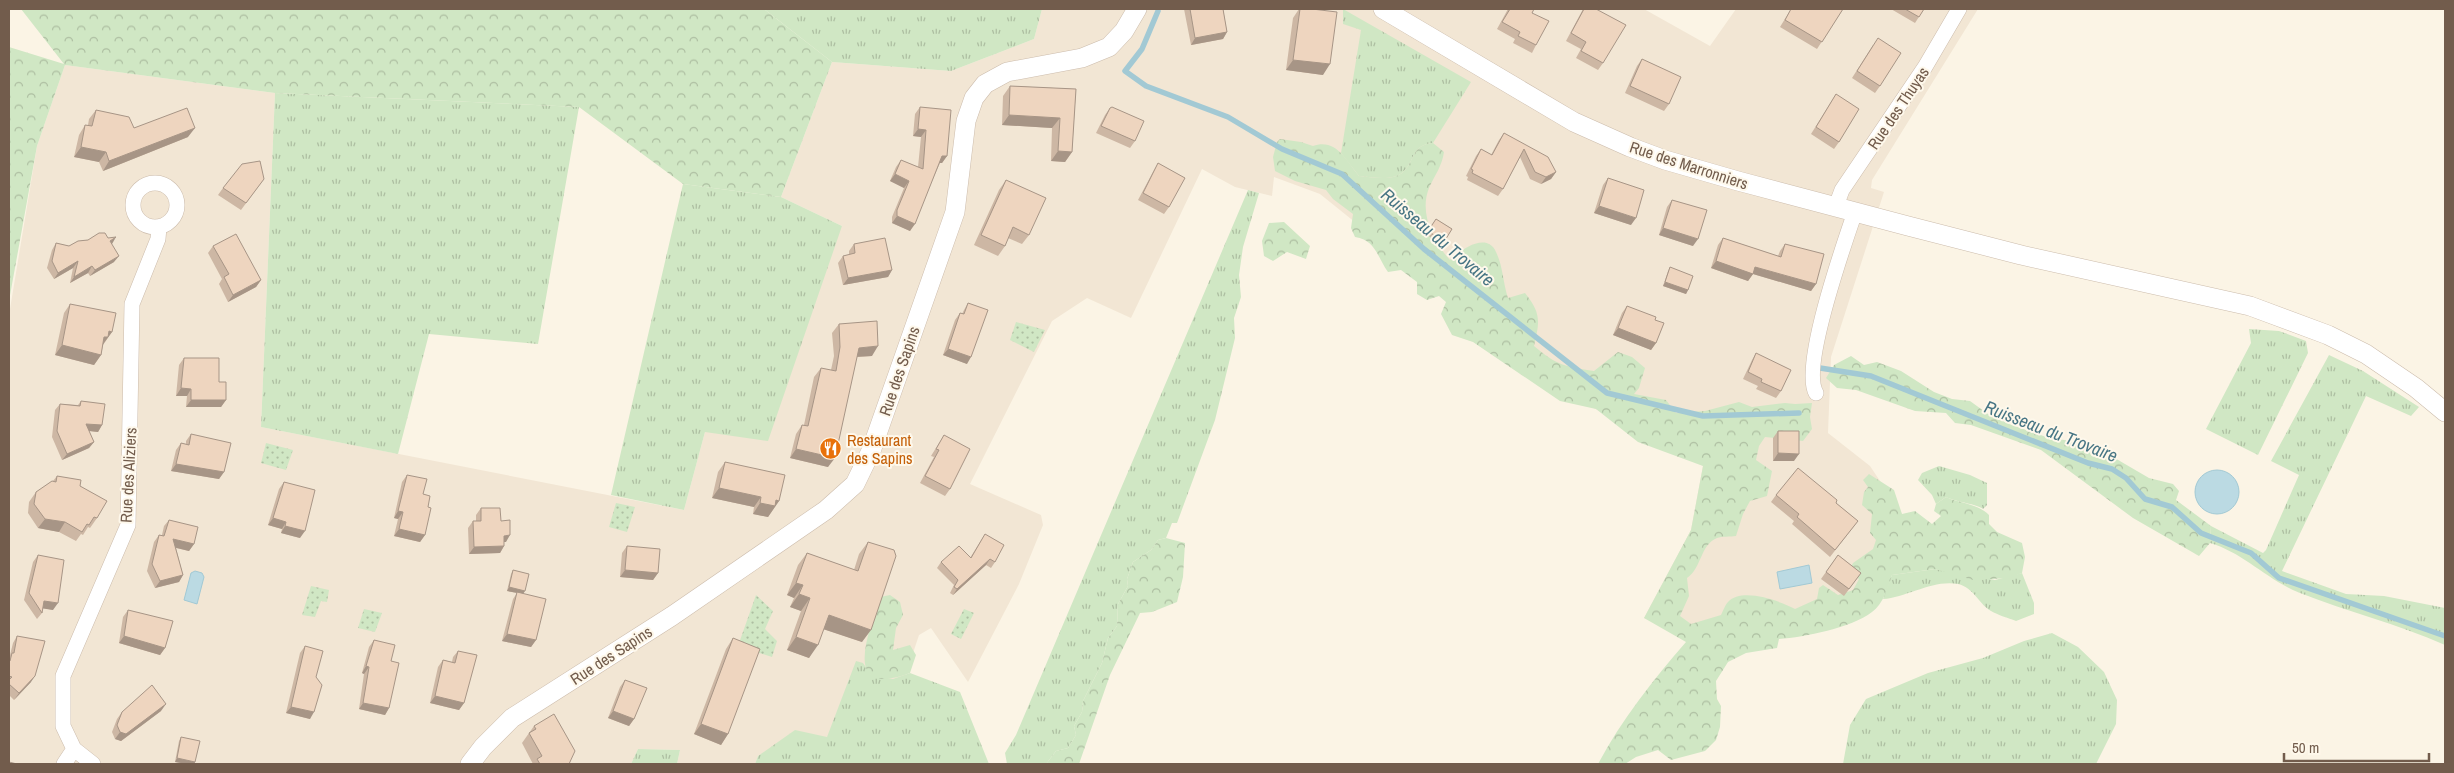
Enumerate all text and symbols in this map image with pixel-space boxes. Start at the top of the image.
street label: Rue des Thuyas [1862,62,1934,154]
street label: Rue des Marronniers [1627,135,1751,195]
water label: Ruisseau du Trovaire [1376,182,1500,292]
street label: Rue des Sapins [873,323,925,419]
water label: Ruisseau du Trovaire [1981,394,2121,468]
street label: Rue des Aliziers [115,427,141,523]
place label: Restaurant des Sapins [847,429,913,469]
restaurant icon: Restaurant des Sapins [819,437,843,461]
street label: Rue des Sapins [566,620,656,690]
scale bar [2284,730,2429,762]
text: 50 m [2292,737,2319,758]

